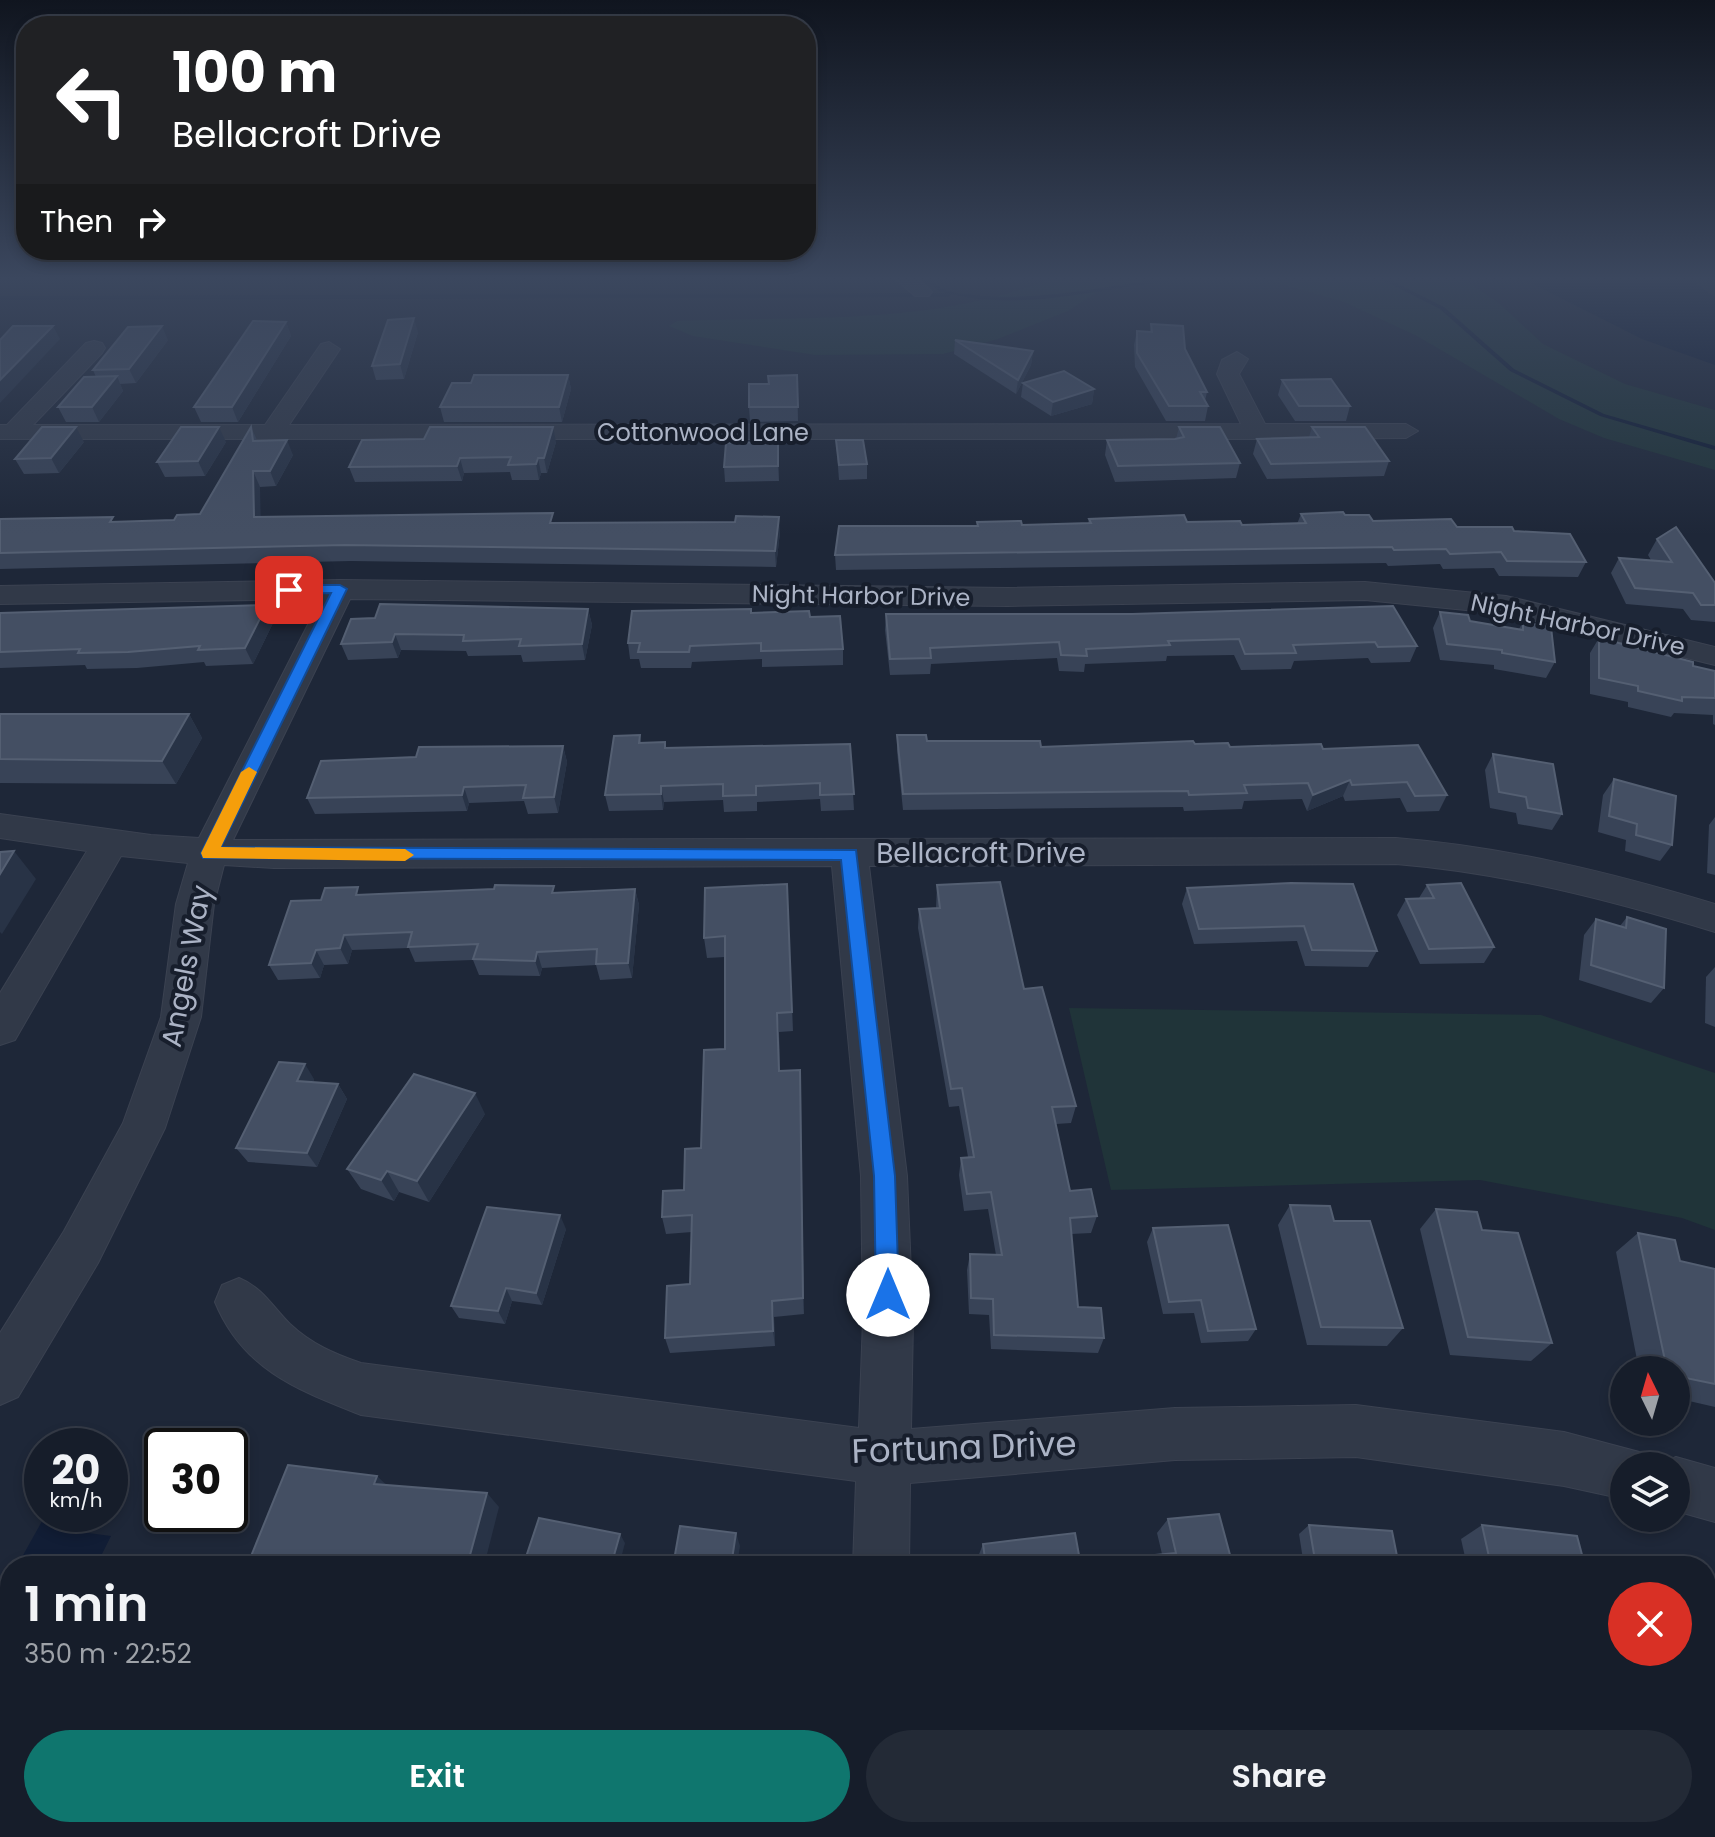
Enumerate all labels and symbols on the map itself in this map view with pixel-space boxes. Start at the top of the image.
street label: Cottonwood Lane [597,416,809,449]
pin [255,556,323,624]
street label: Night Harbor Drive [752,577,970,614]
street label: Night Harbor Drive [1468,586,1688,663]
street label: Bellacroft Drive [876,834,1086,873]
street label: Angels Way [152,882,221,1050]
position arrow [846,1253,930,1337]
north arrow [1610,1356,1690,1436]
street label: Fortuna Drive [851,1419,1077,1475]
speed limit sign: 30 [144,1428,248,1532]

